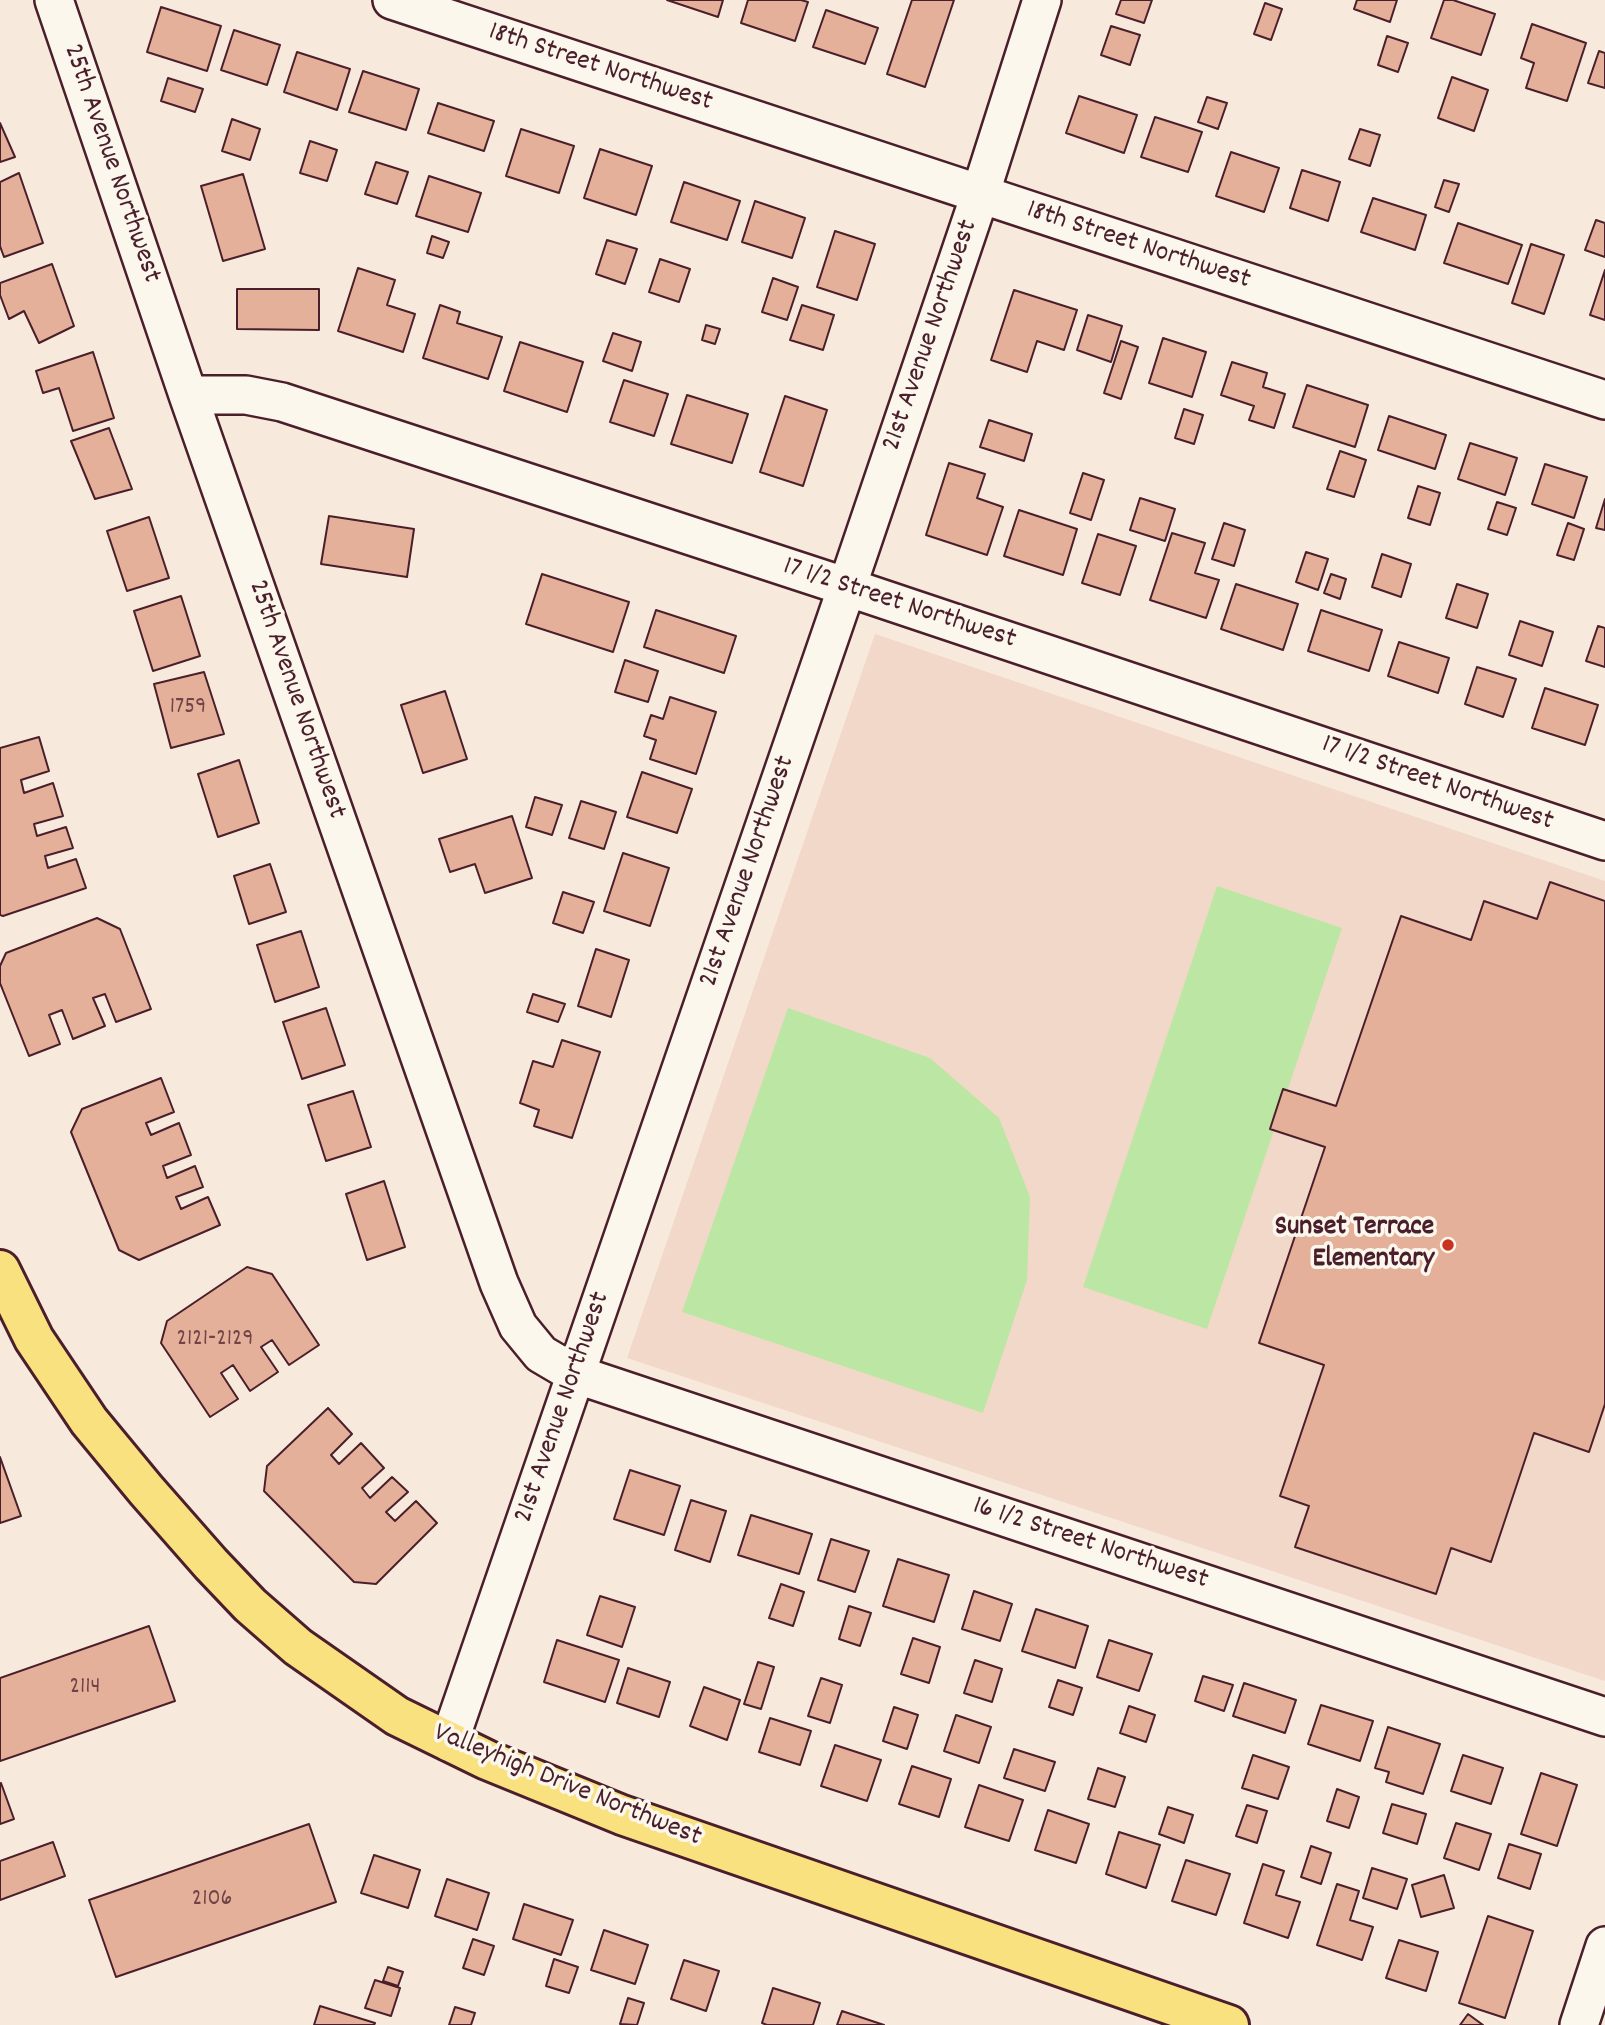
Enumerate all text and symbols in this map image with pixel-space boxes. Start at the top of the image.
street label: 18th Street Northwest [484,17,716,121]
street label: 25th Avenue Northwest [53,40,167,288]
street label: 18th Street Northwest [1022,195,1254,299]
street label: 21st Avenue Northwest [877,216,987,456]
street label: 17 1/2 Street Northwest [778,552,1020,658]
street label: 25th Avenue Northwest [238,576,352,824]
house number: 1759 [170,695,206,723]
street label: 17 1/2 Street Northwest [1317,730,1557,840]
street label: 21st Avenue Northwest [694,752,804,992]
place label: Sunset Terrace Elementary [1275,1212,1434,1278]
marker: Sunset Terrace Elementary [1440,1237,1456,1253]
street label: 21st Avenue Northwest [509,1288,619,1528]
house number: 2121-2129 [177,1327,253,1355]
street label: 16 1/2 Street Northwest [968,1491,1212,1599]
house number: 2114 [70,1675,100,1703]
street label: Valleyhigh Drive Northwest [428,1718,706,1856]
house number: 2106 [192,1887,232,1915]

